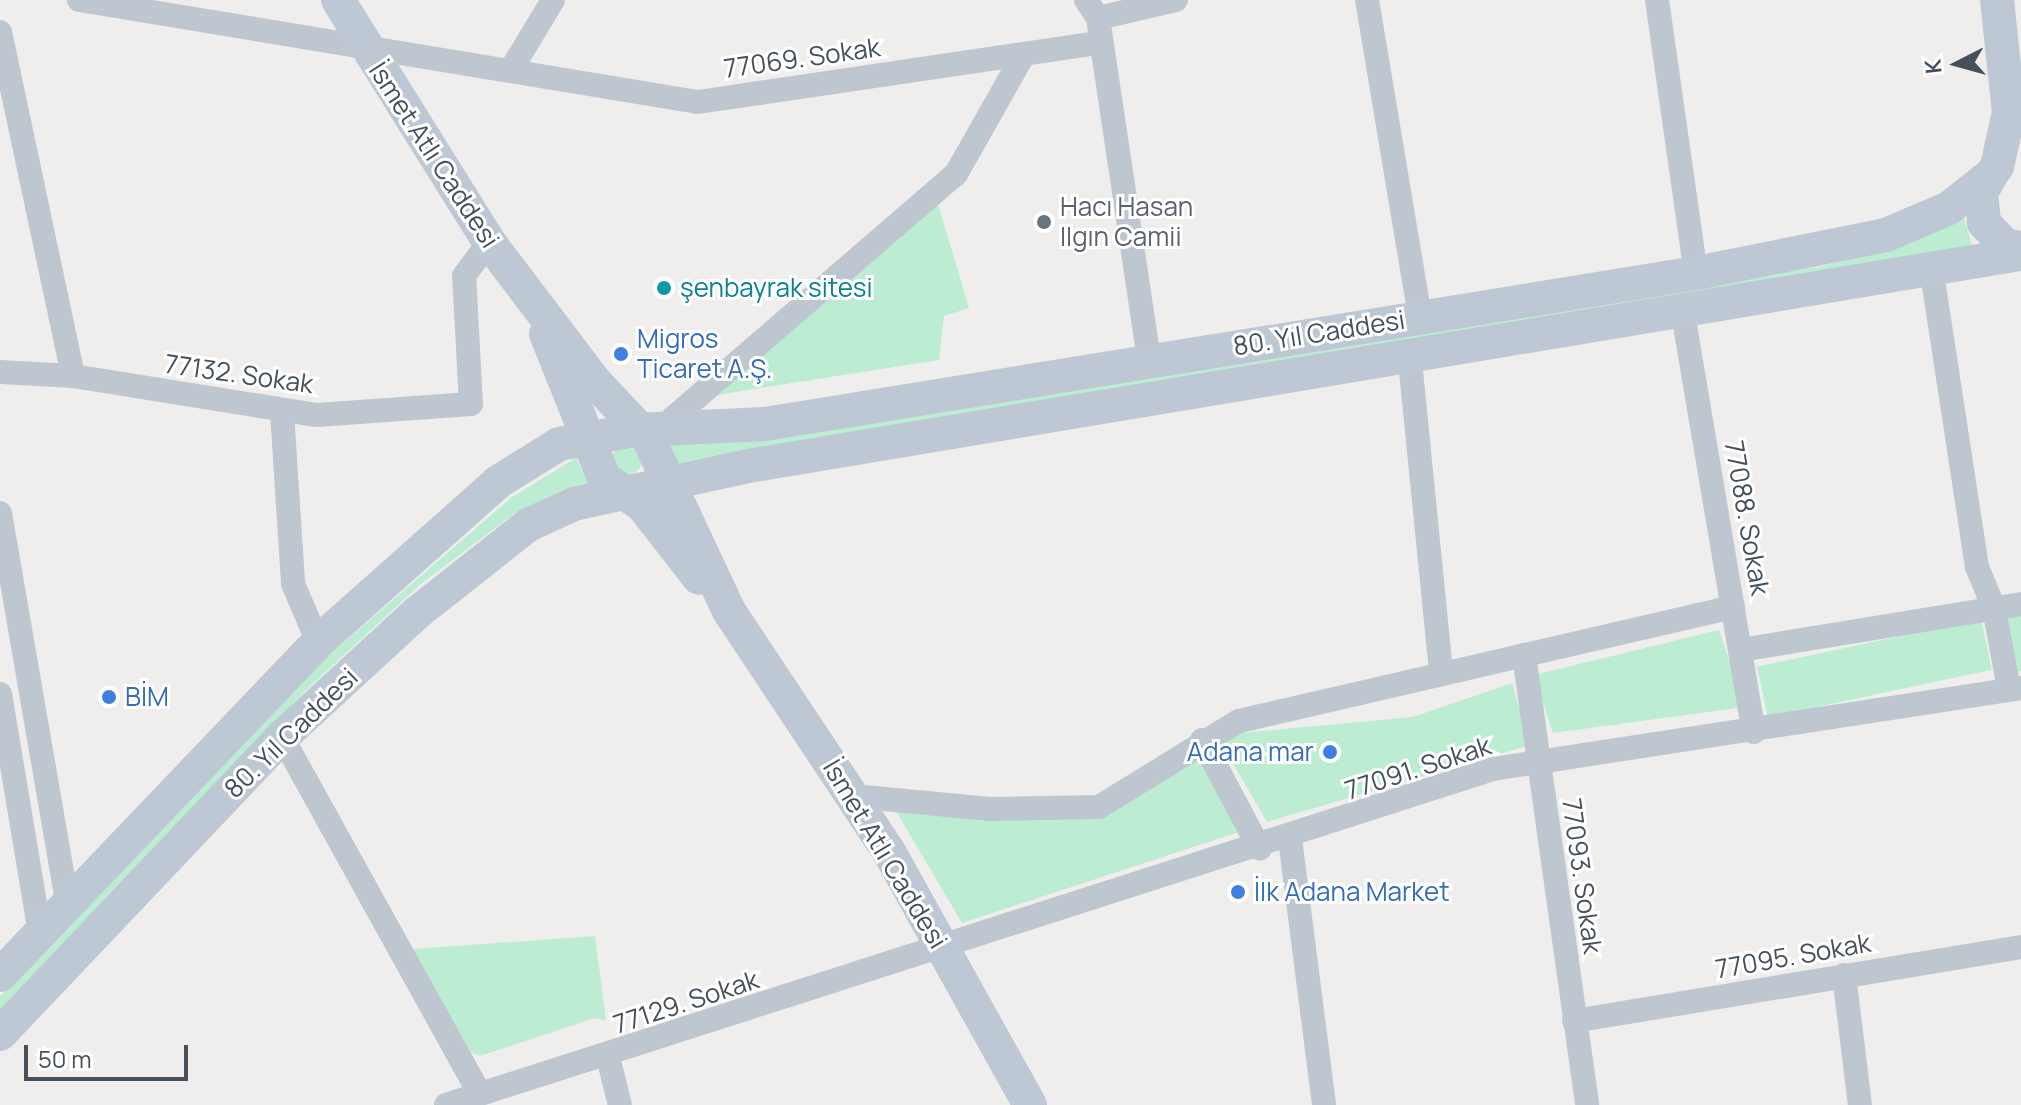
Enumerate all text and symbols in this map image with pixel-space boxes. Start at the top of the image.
north arrow [1917,24,1997,104]
street label: 77069. Sokak [722,32,882,84]
street label: İsmet Atlı Caddesi [362,56,506,254]
text: K [1917,58,1949,75]
place label: Hacı Hasan Ilgın Camii [1060,191,1193,252]
marker: Hacı Hasan Ilgın Camii [1035,213,1053,231]
place label: şenbayrak sitesi [680,272,873,304]
marker: şenbayrak sitesi [655,279,673,297]
street label: 80. Yıl Caddesi [1231,304,1407,362]
place label: Migros Ticaret A.Ş. [637,323,772,384]
marker: Migros Ticaret A.Ş. [612,345,630,363]
street label: 77132. Sokak [163,348,315,400]
street label: 77088. Sokak [1718,438,1776,598]
street label: 80. Yıl Caddesi [218,662,364,804]
place label: BİM [125,681,169,713]
marker: BİM [100,688,118,706]
street label: 77091. Sokak [1341,730,1495,806]
place label: Adana mar [1187,736,1314,768]
marker: Adana mar [1321,743,1339,761]
street label: İsmet Atlı Caddesi [816,754,954,954]
street label: 77093. Sokak [1556,796,1608,956]
place label: İlk Adana Market [1254,876,1450,908]
marker: İlk Adana Market [1229,883,1247,901]
street label: 77095. Sokak [1713,927,1873,985]
street label: 77129. Sokak [609,964,763,1040]
scale bar [28,1029,192,1079]
text: 50 m [38,1042,92,1075]

